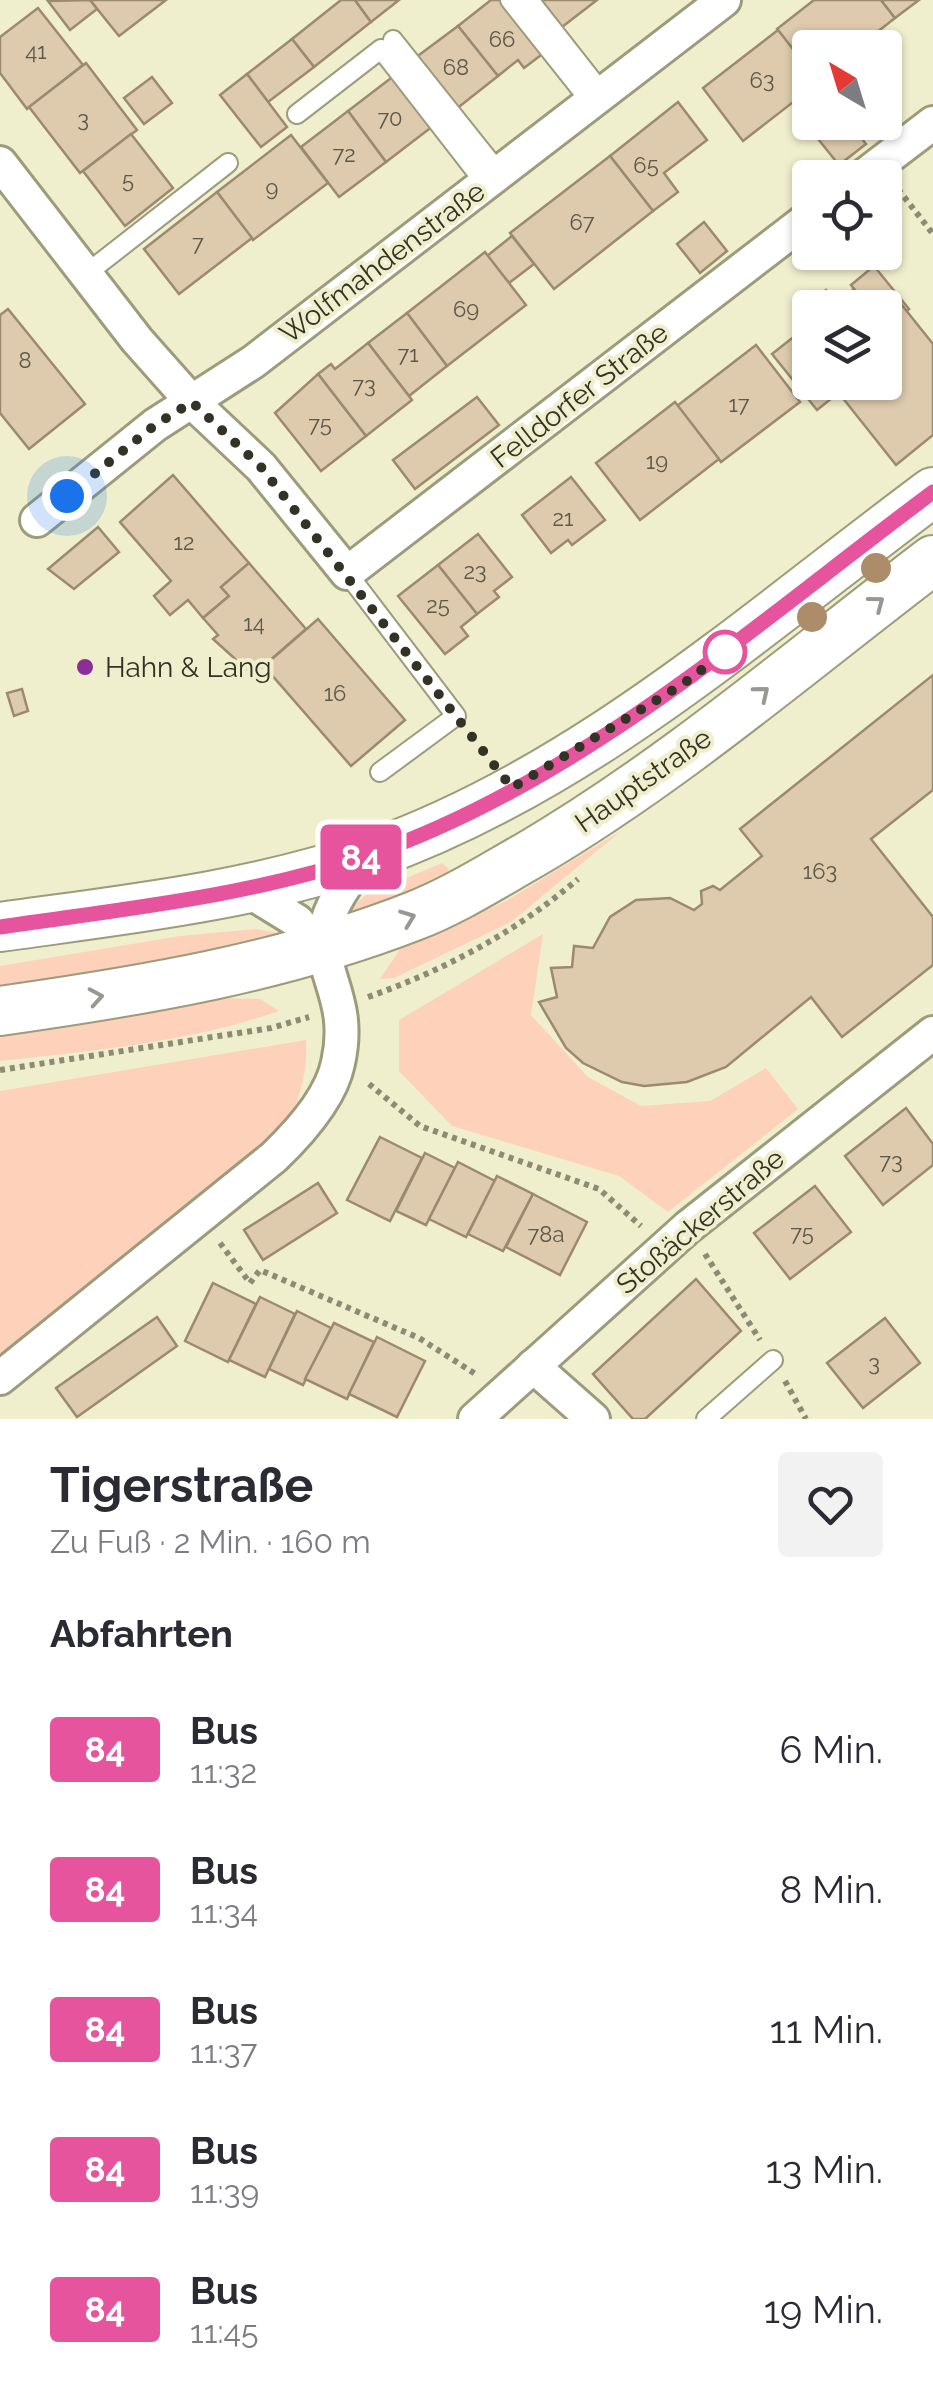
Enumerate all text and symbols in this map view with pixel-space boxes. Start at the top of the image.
house number: 66 [489,26,515,52]
north arrow [792,30,902,140]
map controls [792,30,902,400]
house number: 41 [25,38,47,64]
house number: 68 [443,54,469,80]
house number: 63 [749,67,775,93]
house number: 70 [377,105,403,131]
house number: 3 [77,106,89,132]
house number: 72 [332,141,356,167]
house number: 65 [633,152,659,178]
button: locate [792,160,902,270]
house number: 5 [122,167,134,193]
house number: 9 [266,175,278,201]
street label: Wolfmahdenstraße [273,175,491,350]
house number: 67 [569,209,595,235]
house number: 7 [192,230,204,256]
button: layers [792,290,902,400]
house number: 69 [453,296,479,322]
street label: Felldorfer Straße [484,316,674,475]
house number: 71 [397,341,419,367]
house number: 8 [18,347,32,373]
house number: 73 [352,372,376,398]
house number: 17 [728,391,750,417]
house number: 75 [308,411,332,437]
house number: 19 [646,448,668,474]
your location [42,471,92,521]
house number: 21 [553,505,573,531]
house number: 12 [174,529,194,555]
house number: 23 [463,558,487,584]
house number: 25 [426,592,450,618]
one-way arrow [866,597,884,614]
house number: 14 [243,610,265,636]
unlabelled marker [704,631,746,673]
place label: Hahn & Lang [105,651,272,684]
marker: Hahn & Lang [74,656,96,678]
house number: 16 [324,680,346,706]
one-way arrow [751,687,769,705]
street label: Hauptstraße [569,721,718,839]
line badge: 84 [316,824,406,890]
text: 84 [340,837,382,878]
house number: 163 [803,858,837,884]
one-way arrow [398,910,416,930]
one-way arrow [88,987,105,1008]
street label: Stoßäckerstraße [610,1142,791,1301]
house number: 73 [879,1148,903,1174]
house number: 75 [790,1220,814,1246]
house number: 78a [528,1221,564,1247]
house number: 3 [868,1350,880,1376]
button: heart [778,1452,883,1557]
text: Tigerstraße [50,1457,313,1513]
text: Zu Fuß · 2 Min. · 160 m [50,1523,371,1560]
text: Abfahrten [50,1611,233,1656]
text: Bus [190,1708,258,1753]
text: 6 Min. [779,1727,883,1772]
text: 84 [84,1729,126,1770]
text: 11:32 [190,1753,257,1790]
text: Bus [190,1848,258,1893]
text: 8 Min. [780,1867,883,1912]
text: 84 [84,1869,126,1910]
text: 11:34 [190,1893,258,1930]
text: Bus [190,1988,258,2033]
text: 11 Min. [770,2007,883,2052]
text: 84 [84,2009,126,2050]
text: 11:37 [190,2033,257,2070]
text: Bus [190,2128,258,2173]
text: 13 Min. [766,2147,883,2192]
text: 84 [84,2149,126,2190]
text: 11:39 [190,2173,259,2210]
text: Bus [190,2268,258,2313]
text: 19 Min. [764,2287,883,2332]
text: 84 [84,2289,126,2330]
text: 11:45 [190,2313,258,2350]

